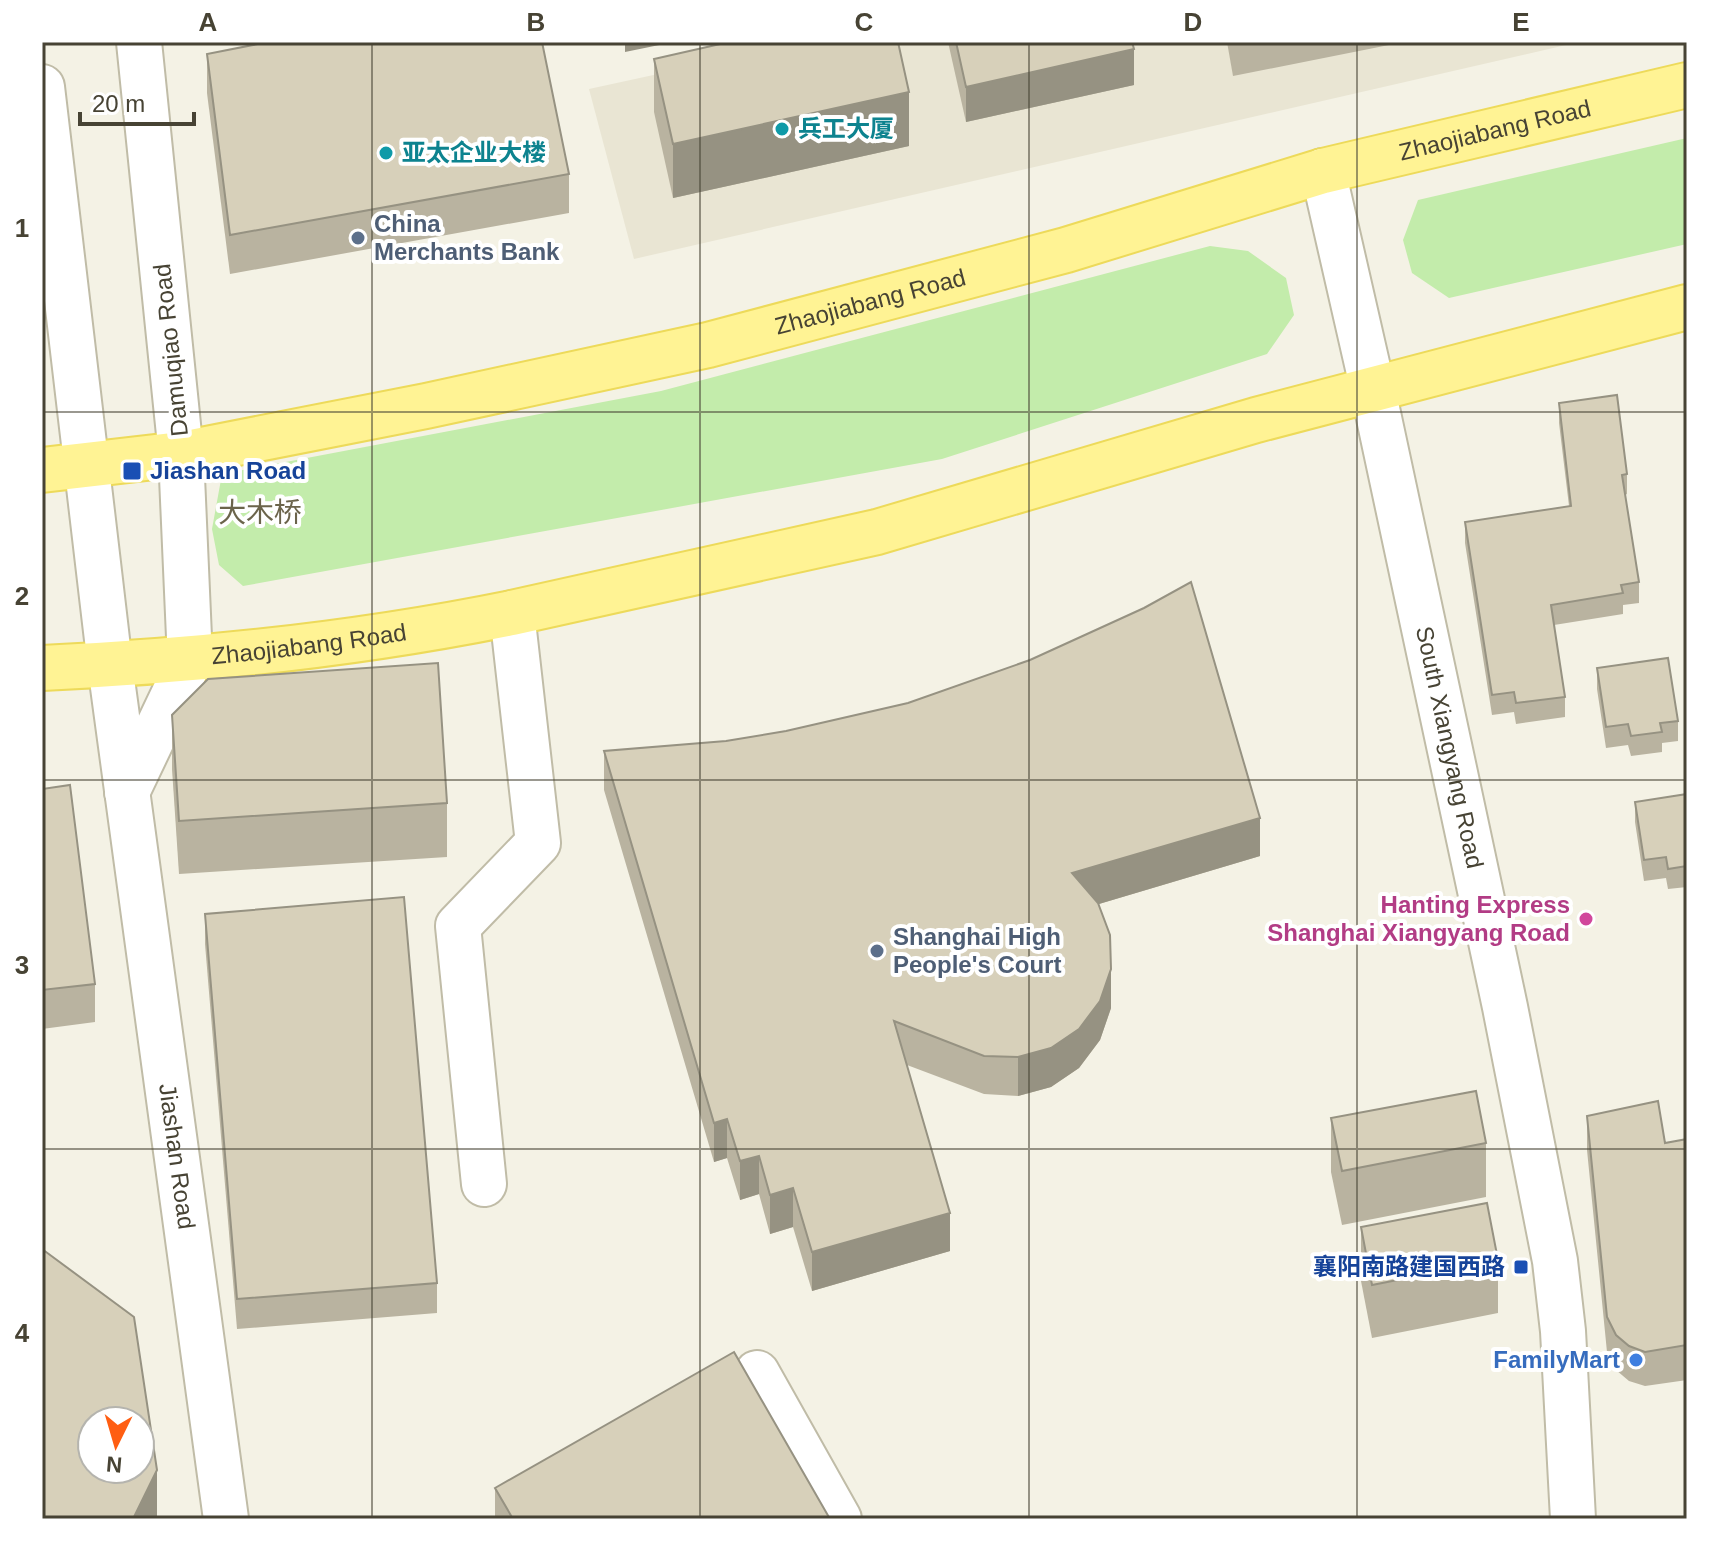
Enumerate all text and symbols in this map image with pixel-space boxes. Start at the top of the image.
text: A [199,7,218,37]
text: B [527,7,545,37]
text: C [855,7,874,37]
text: D [1184,7,1202,37]
text: E [1512,7,1530,37]
scale bar [80,76,194,126]
text: 20 m [92,90,145,117]
street label: Zhaojiabang Road [1396,94,1593,166]
place label: 兵工大厦 [798,115,894,142]
marker: 兵工大厦 [773,120,791,138]
place label: 亚太企业大楼 [402,139,546,166]
marker: 亚太企业大楼 [377,144,395,162]
place label: China Merchants Bank [374,210,560,265]
text: 1 [15,213,29,243]
marker: China Merchants Bank [349,229,367,247]
street label: Damuqiao Road [148,262,193,438]
street label: Zhaojiabang Road [772,263,969,340]
place label: Jiashan Road [150,457,306,484]
marker: Jiashan Road [121,460,143,482]
district label: 大木桥 [218,497,302,528]
text: 2 [15,581,29,611]
street label: Zhaojiabang Road [210,618,408,669]
street label: South Xiangyang Road [1411,624,1489,871]
place label: Hanting Express Shanghai Xiangyang Road [1267,891,1570,946]
marker: Hanting Express Shanghai Xiangyang Road [1577,910,1595,928]
place label: Shanghai High People's Court [893,923,1061,978]
marker: Shanghai High People's Court [868,942,886,960]
text: 3 [15,950,29,980]
street label: Jiashan Road [154,1082,201,1231]
place label: 襄阳南路建国西路 [1313,1253,1505,1280]
marker: 襄阳南路建国西路 [1512,1258,1530,1276]
text: 4 [15,1318,30,1348]
place label: FamilyMart [1493,1346,1620,1373]
marker: FamilyMart [1627,1351,1645,1369]
north arrow [76,1405,156,1485]
text: N [105,1451,123,1478]

